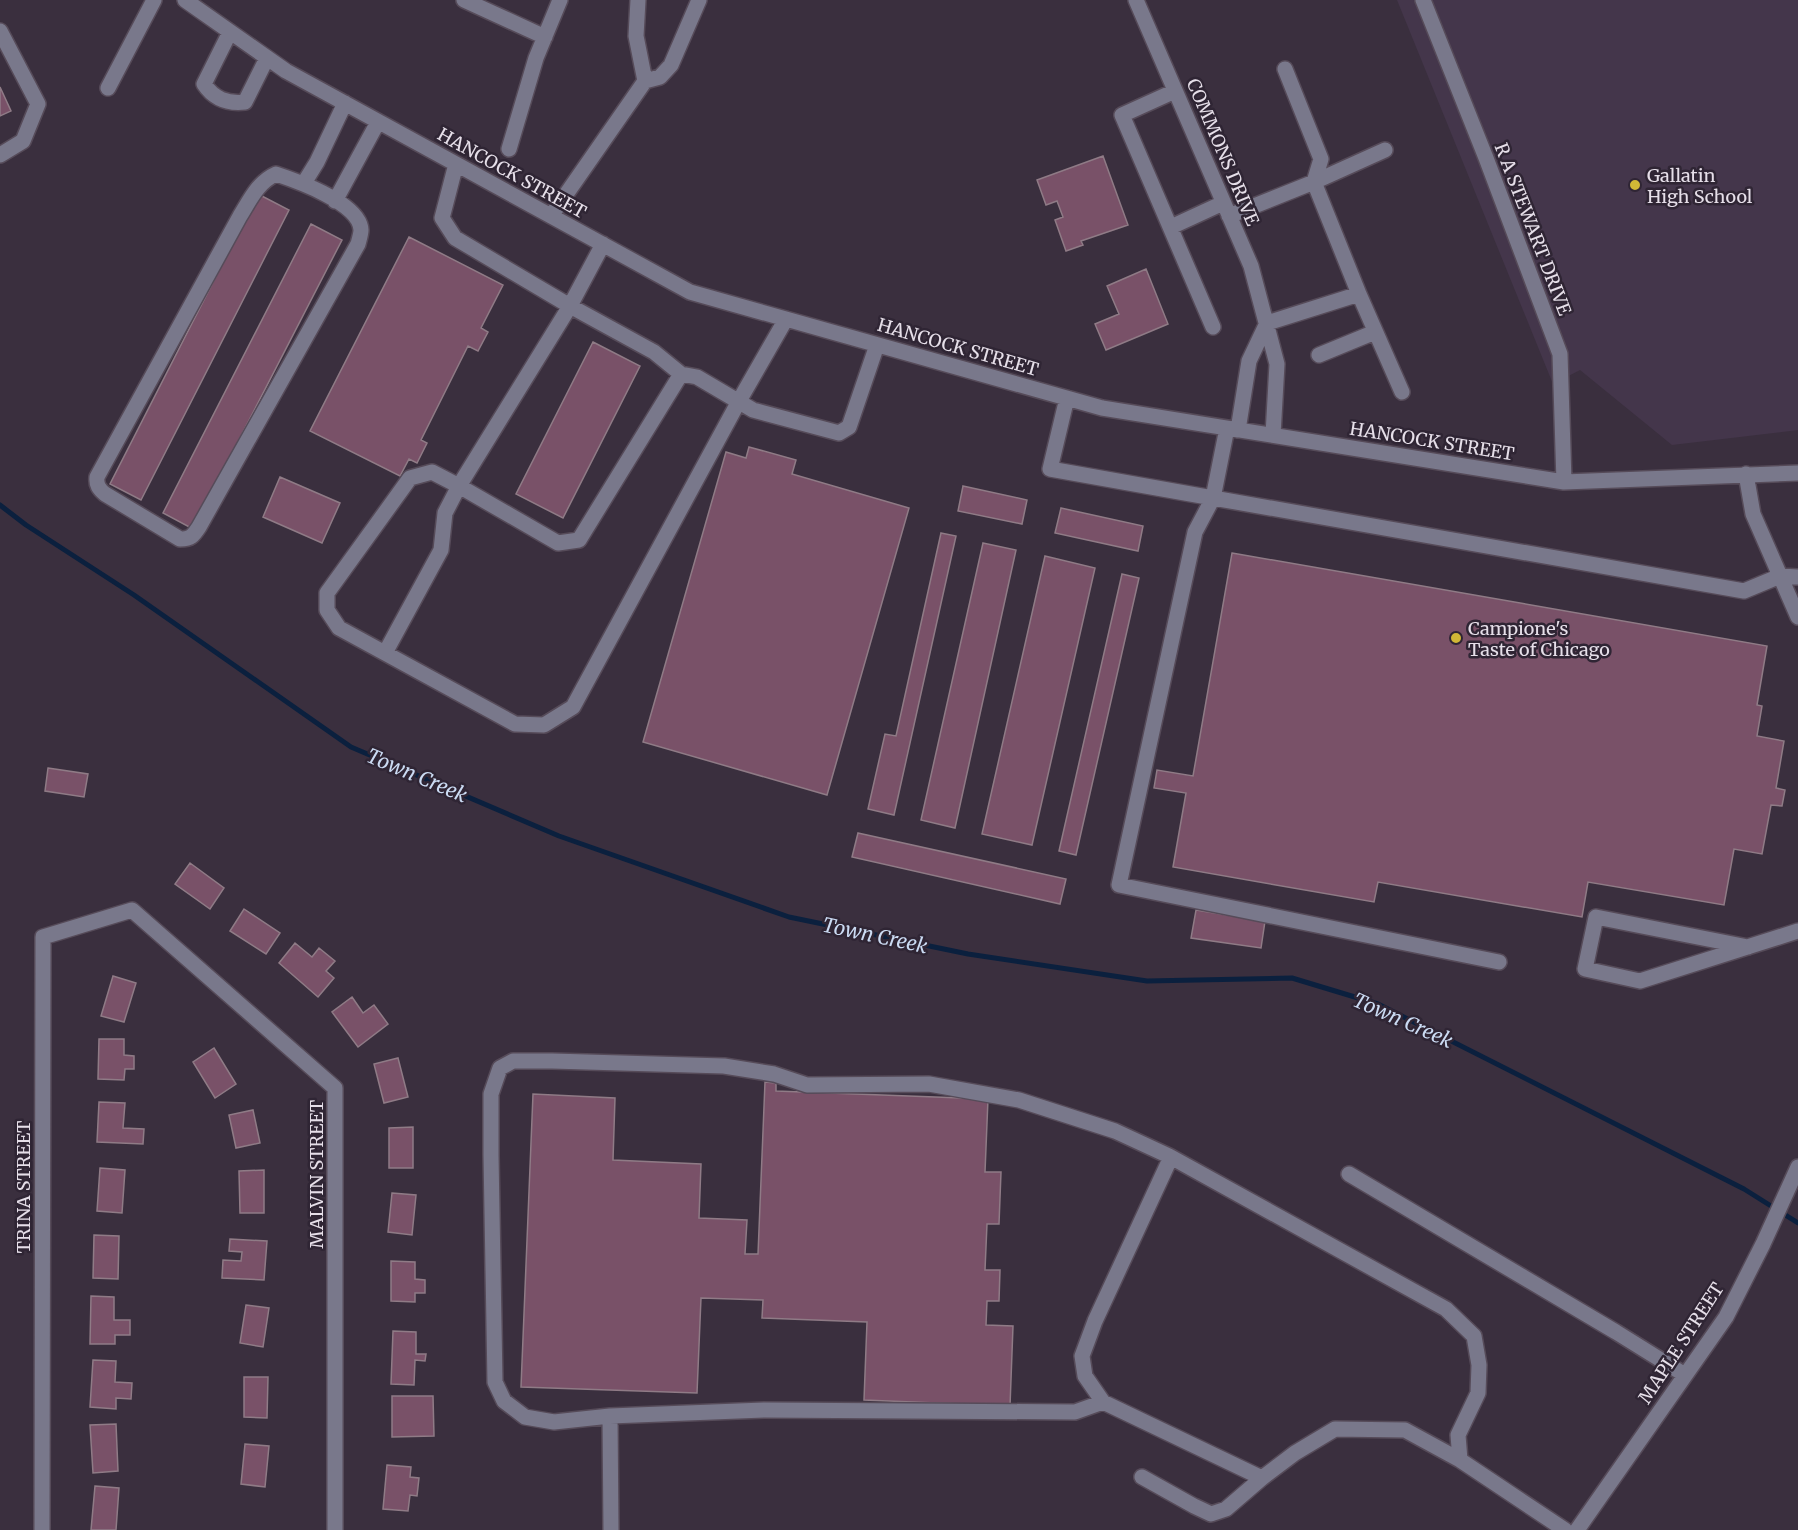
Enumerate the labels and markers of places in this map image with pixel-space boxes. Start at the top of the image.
place label: Gallatin High School [1647,164,1753,208]
marker: Gallatin High School [1628,178,1642,192]
place label: Campione's Taste of Chicago [1468,617,1610,661]
marker: Campione's Taste of Chicago [1449,631,1463,645]

